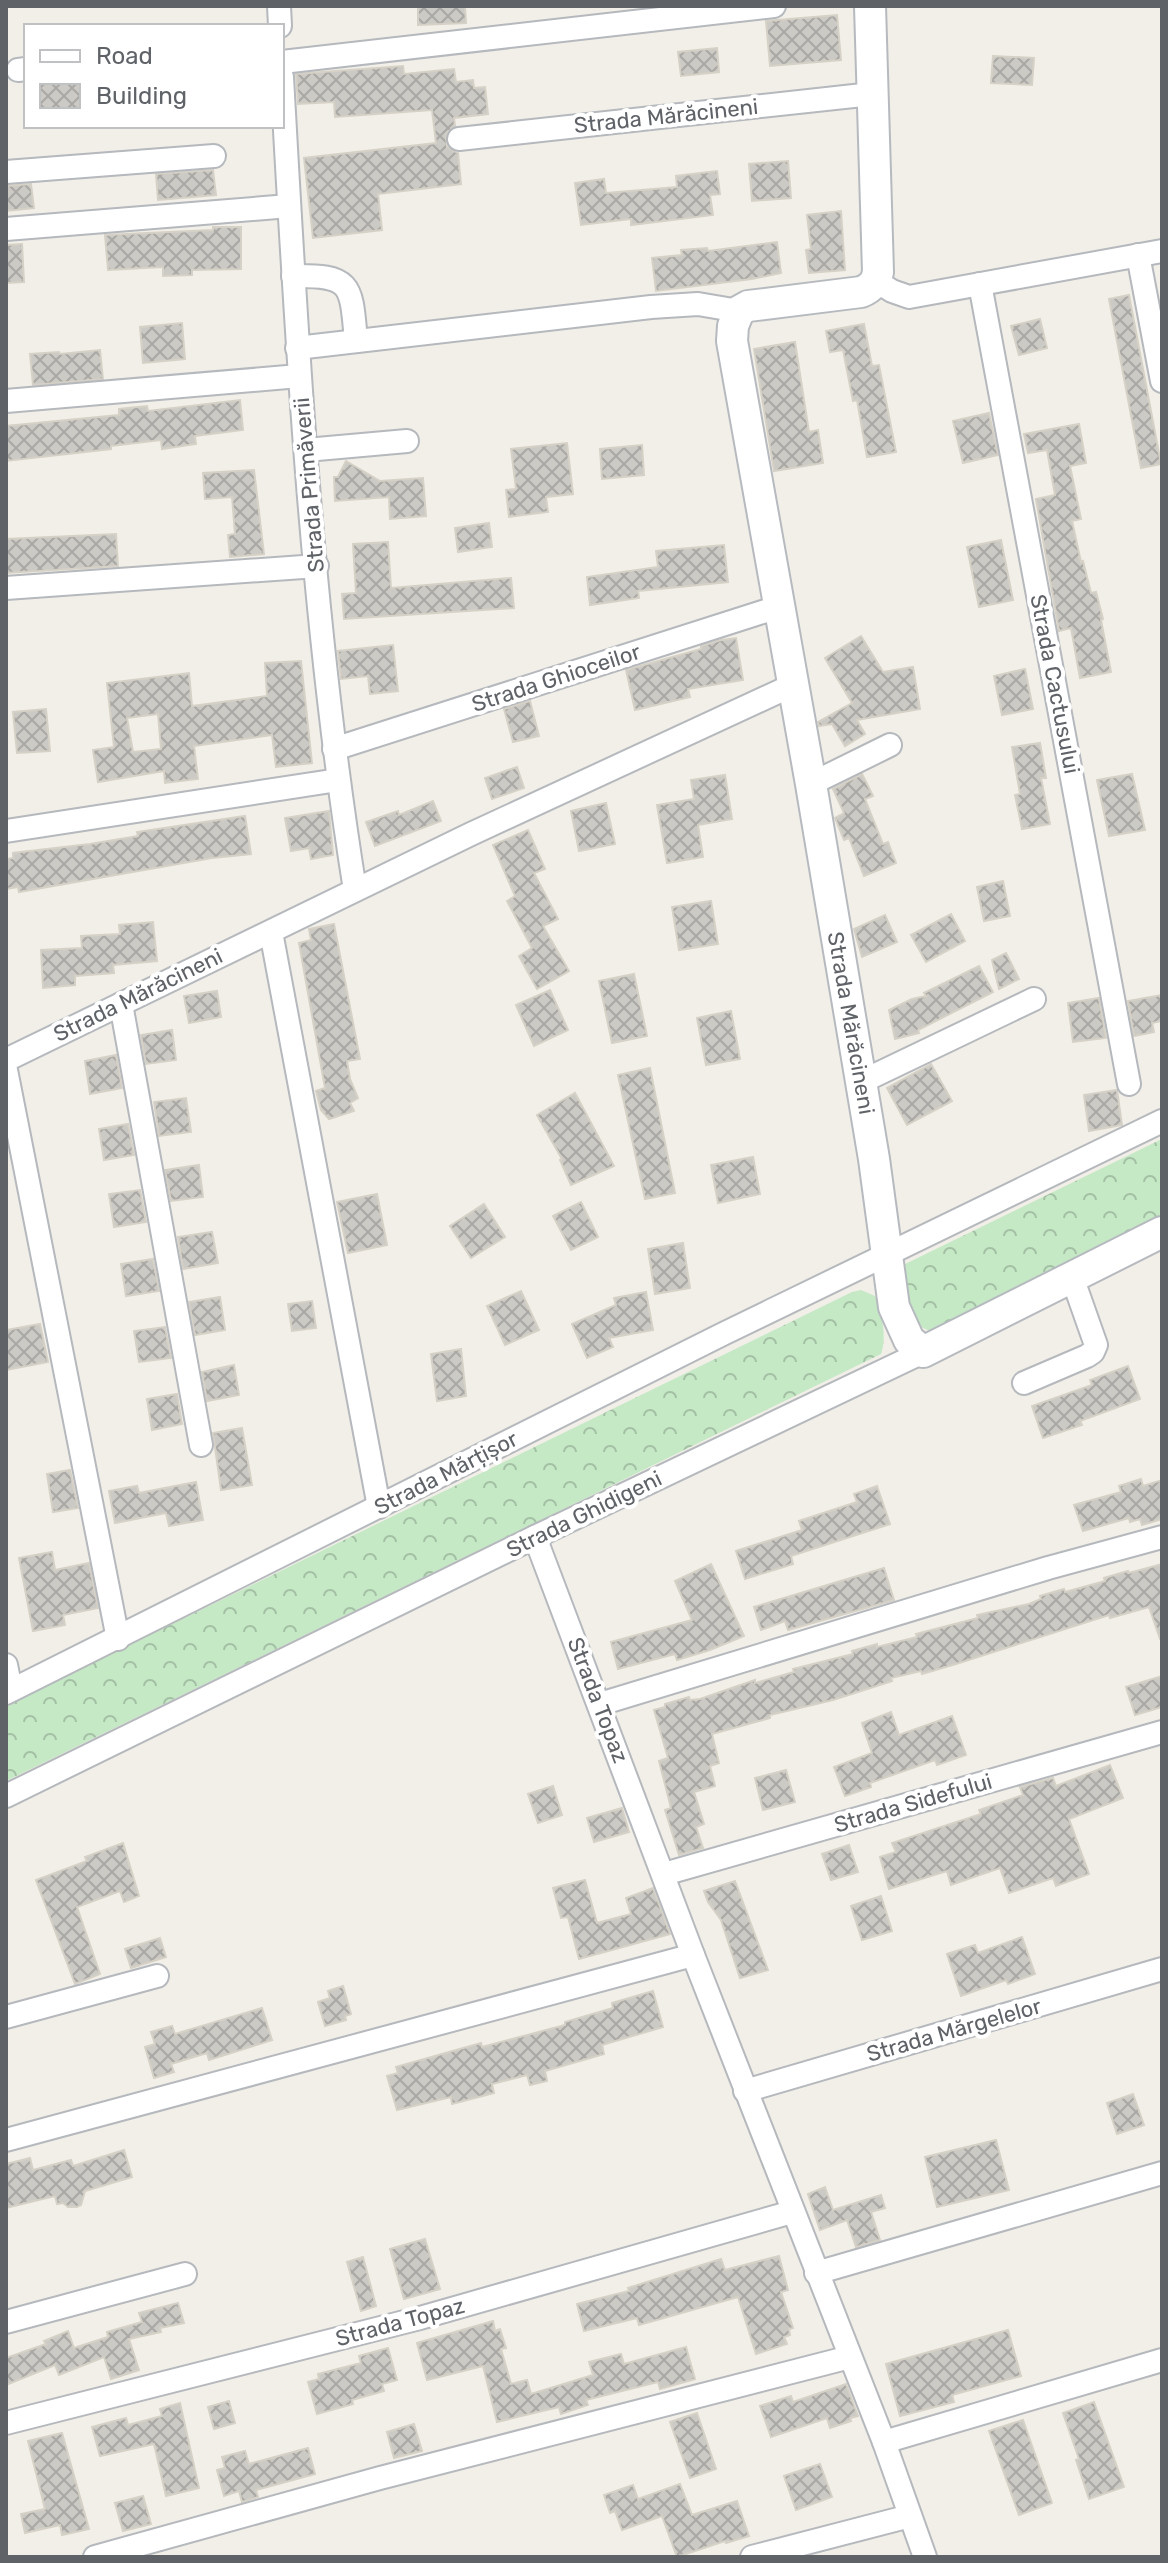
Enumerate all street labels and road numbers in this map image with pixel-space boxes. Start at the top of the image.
street label: Strada Mărăcineni [573,93,759,139]
street label: Strada Primăverii [288,396,330,574]
street label: Strada Cactusului [1024,592,1086,776]
street label: Strada Ghioceilor [468,638,644,718]
street label: Strada Mărăcineni [822,930,880,1116]
street label: Strada Mărăcineni [49,942,227,1048]
street label: Strada Mărțișor [370,1425,523,1521]
street label: Strada Ghidigeni [502,1465,666,1563]
street label: Strada Topaz [562,1633,634,1767]
street label: Strada Sidefului [831,1768,995,1838]
street label: Strada Mărgelelor [864,1992,1045,2068]
street label: Strada Topaz [333,2292,467,2352]

